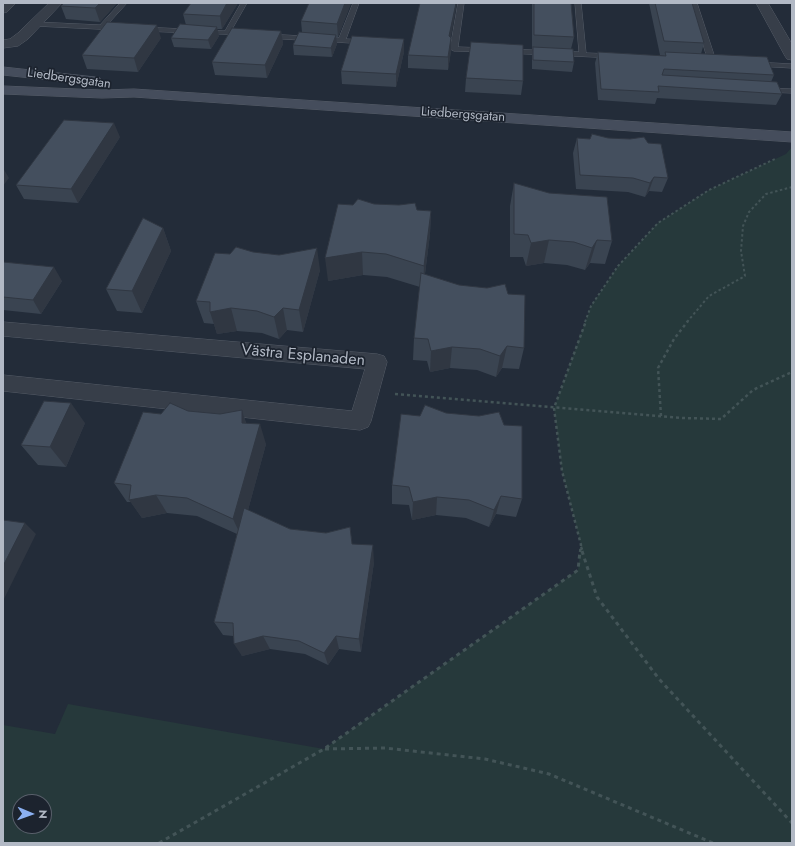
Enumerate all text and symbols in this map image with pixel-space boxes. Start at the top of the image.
street label: Liedbergsgatan [26,65,112,93]
street label: Liedbergsgatan [420,104,506,126]
street label: Västra Esplanaden [240,341,366,371]
north arrow [12,794,52,834]
text: N [35,810,51,819]

